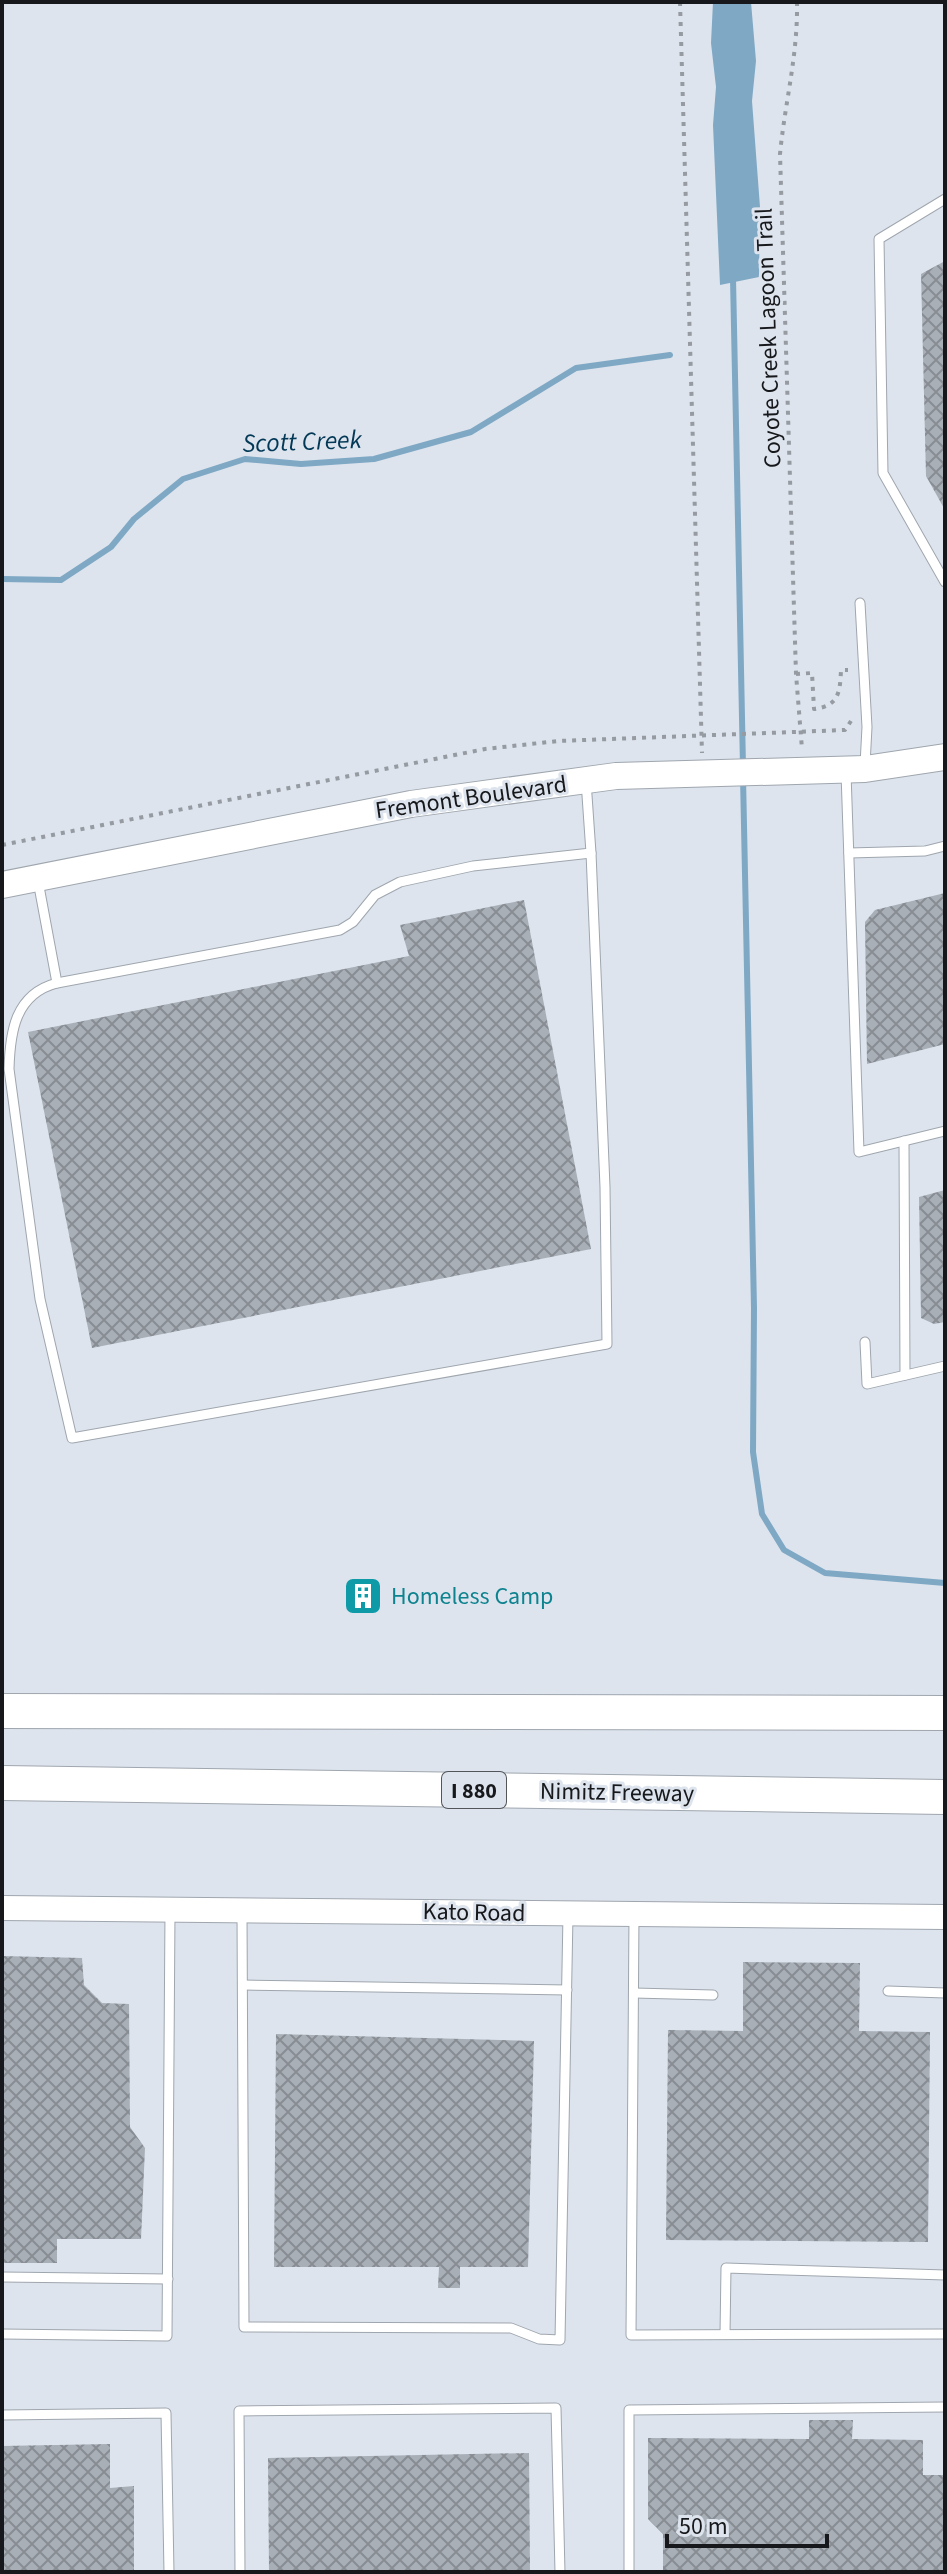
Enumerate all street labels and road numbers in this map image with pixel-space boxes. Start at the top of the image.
street label: Coyote Creek Lagoon Trail [746,207,791,469]
street label: Fremont Boulevard [373,767,569,828]
road number: I 880 [442,1772,506,1808]
street label: Nimitz Freeway [540,1774,694,1811]
street label: Kato Road [422,1894,526,1931]

